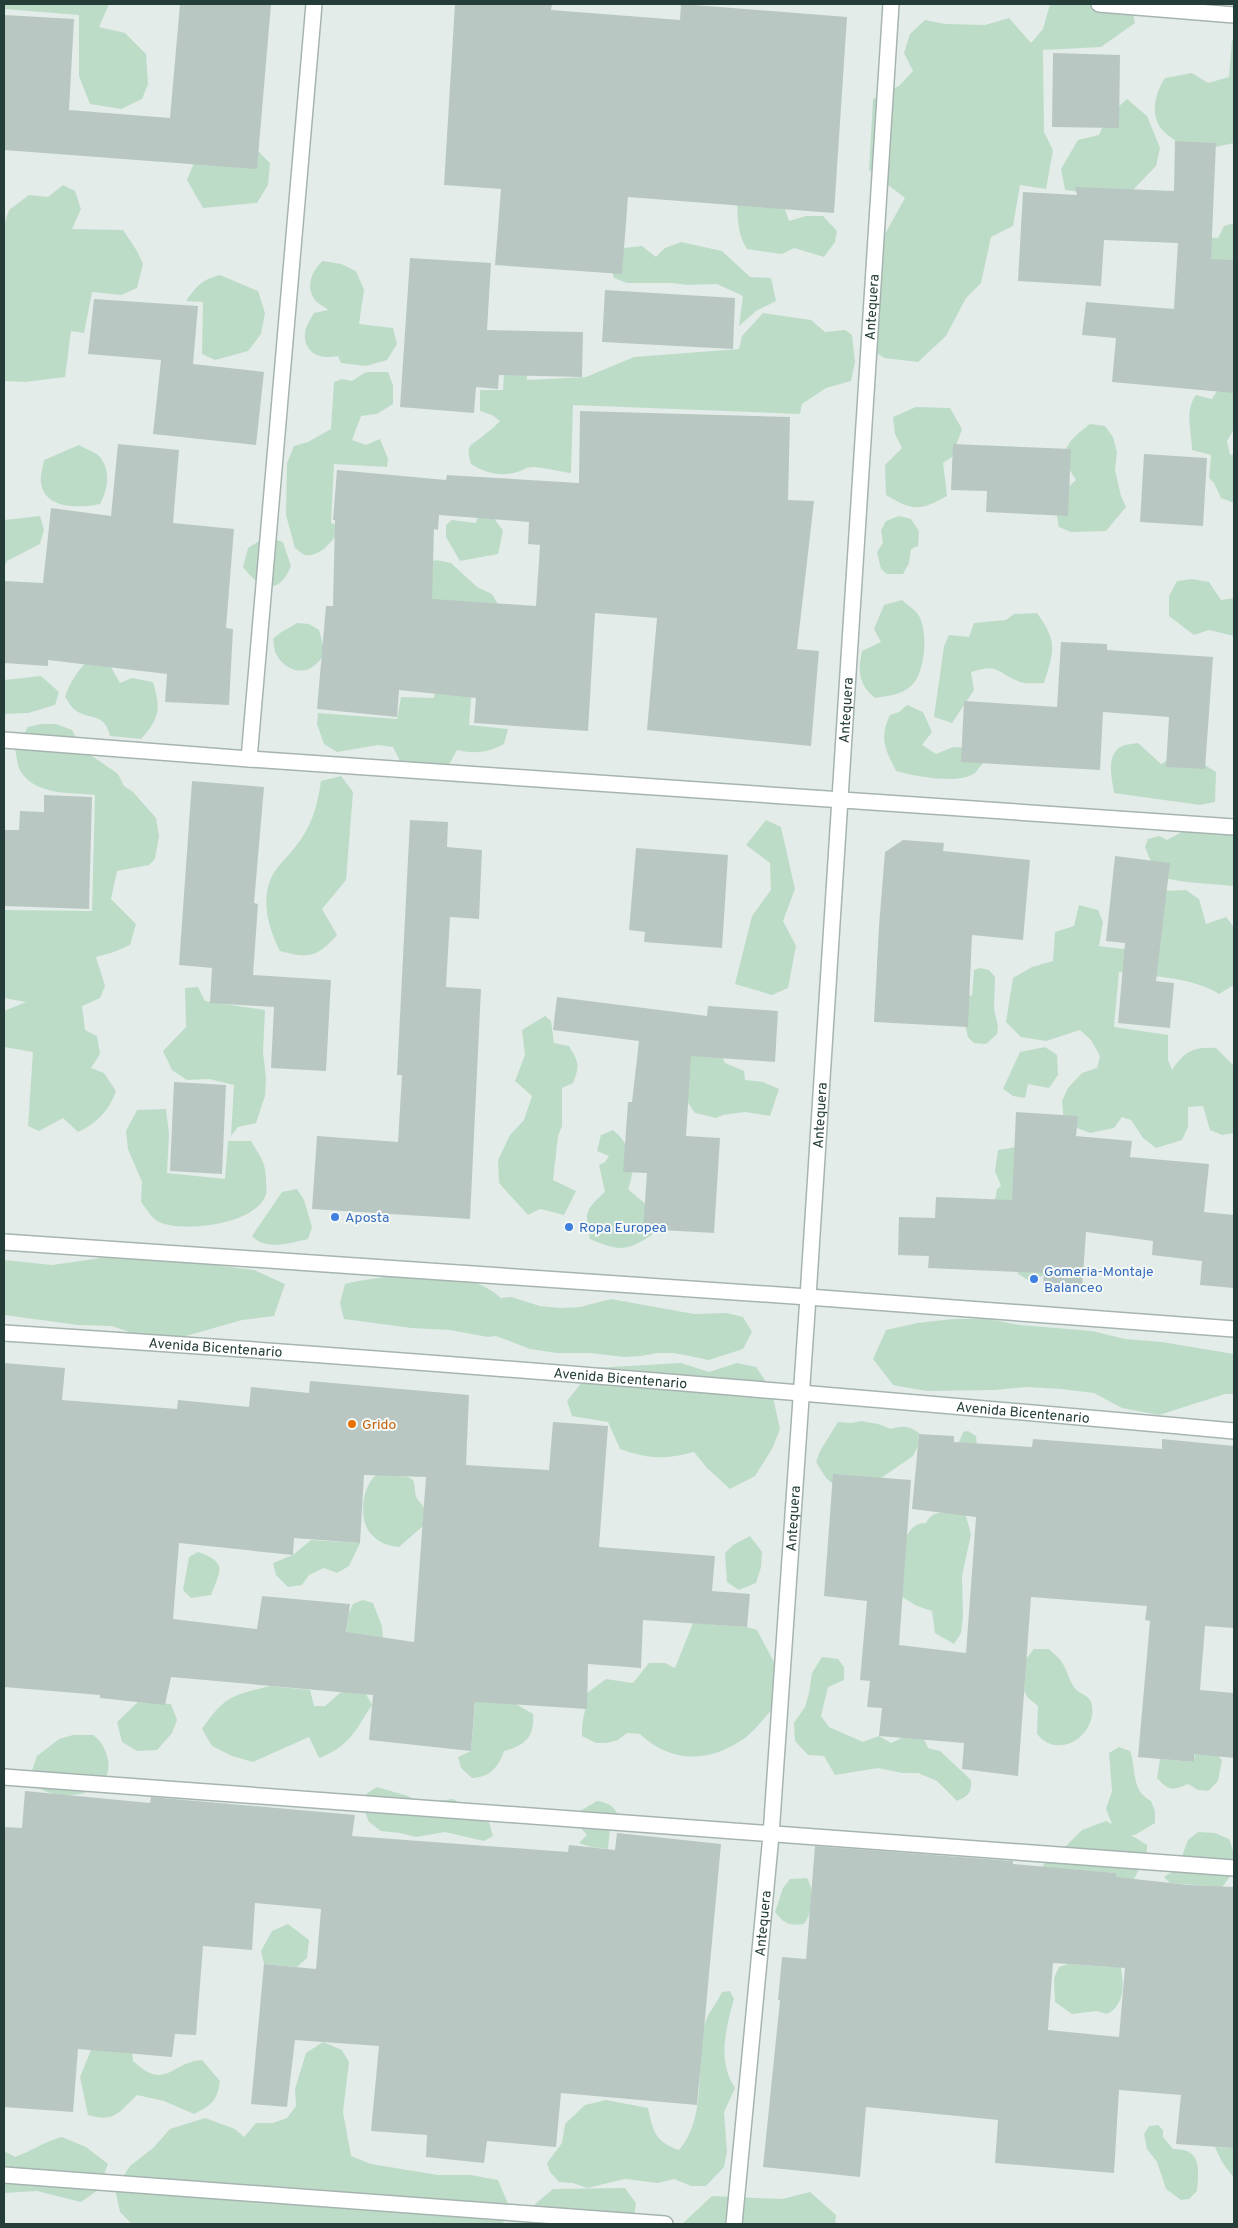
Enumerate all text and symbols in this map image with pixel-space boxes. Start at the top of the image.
street label: Antequera [862,274,884,341]
street label: Antequera [837,677,858,744]
street label: Antequera [811,1082,832,1149]
place label: Aposta [345,1210,389,1227]
marker: Aposta [329,1211,341,1223]
place label: Ropa Europea [579,1220,667,1237]
marker: Ropa Europea [563,1221,575,1233]
place label: Gomeria-Montaje Balanceo [1044,1264,1154,1297]
marker: Gomeria-Montaje Balanceo [1028,1273,1040,1285]
street label: Avenida Bicentenario [148,1336,283,1362]
street label: Avenida Bicentenario [553,1366,688,1393]
street label: Avenida Bicentenario [955,1399,1090,1428]
place label: Grido [362,1417,396,1434]
marker: Grido [346,1418,358,1430]
street label: Antequera [784,1485,805,1552]
street label: Antequera [752,1890,776,1957]

